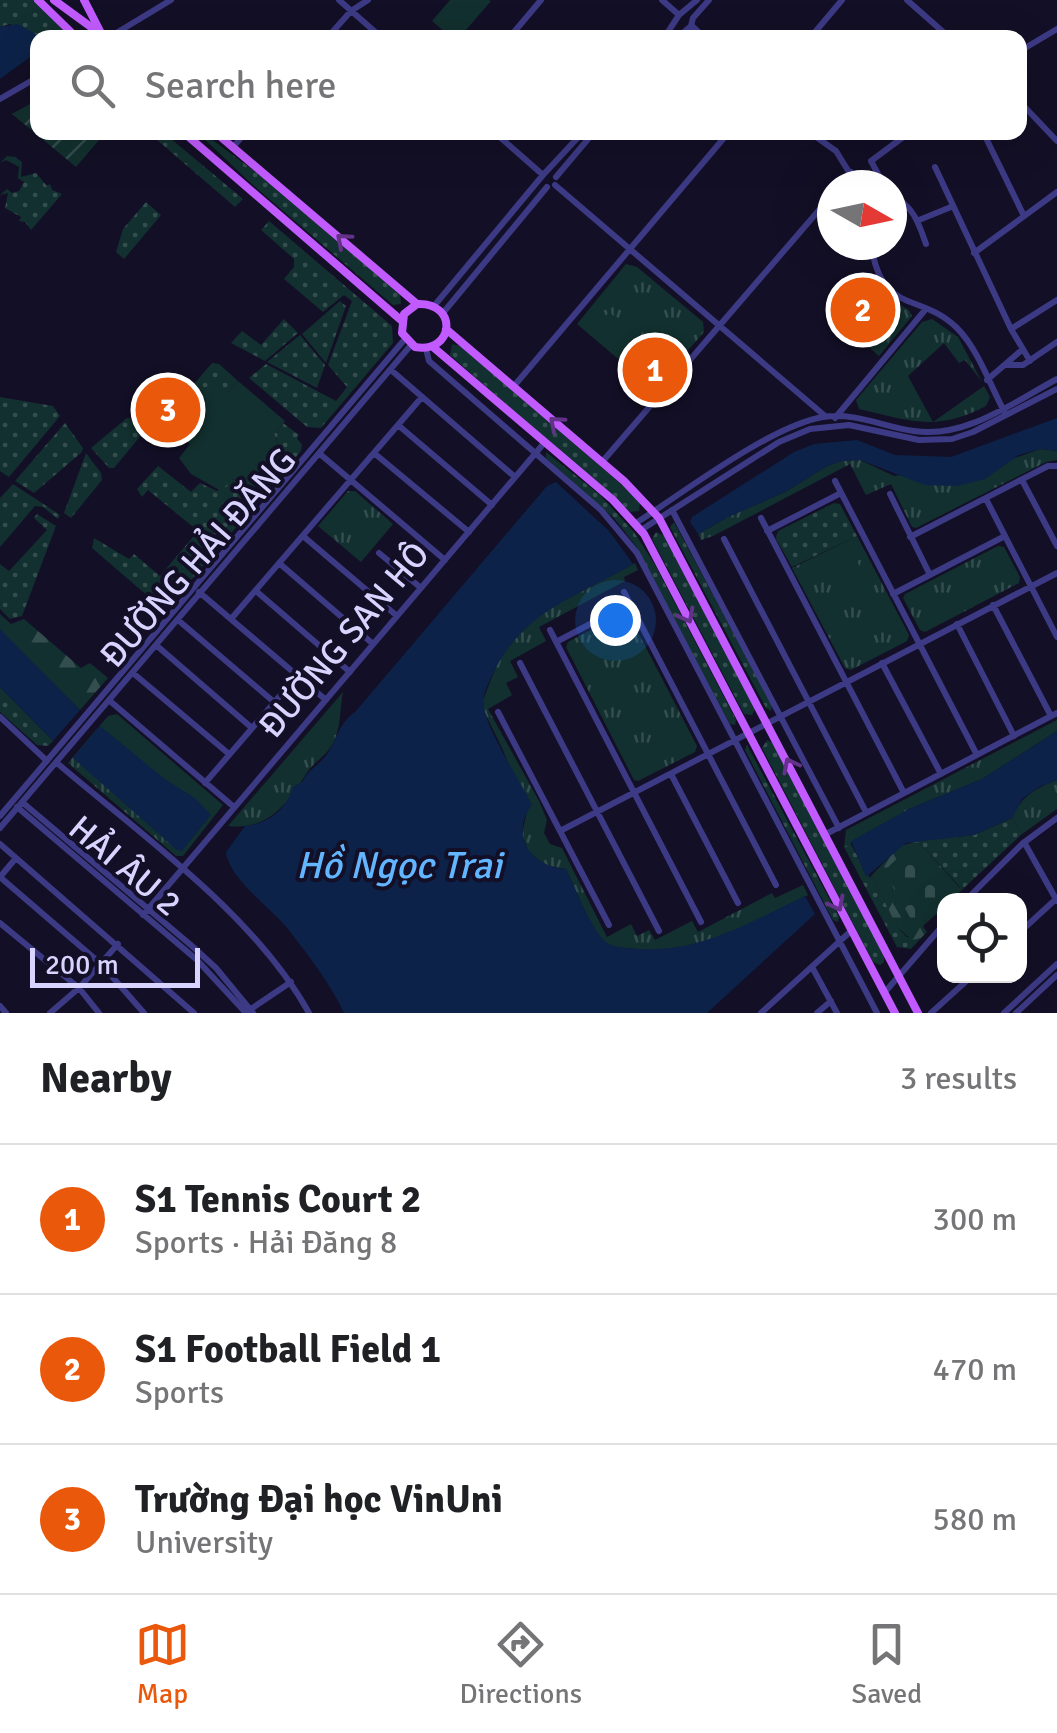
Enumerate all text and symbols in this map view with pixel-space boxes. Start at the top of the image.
search box [30,30,1027,140]
icon: search [65,58,120,113]
text: Search here [145,62,337,109]
north arrow [817,170,907,260]
one-way arrow [336,234,354,252]
pin: 2 [830,272,896,348]
pin: 1 [622,332,688,408]
pin: 3 [136,372,200,448]
one-way arrow [549,416,568,434]
street label: ĐƯỜNG HẢI ĐĂNG [90,439,305,677]
street label: ĐƯỜNG SAN HÔ [250,533,438,747]
your location [590,595,641,646]
one-way arrow [675,605,695,623]
one-way arrow [783,757,802,775]
street label: HẢI ÂU 2 [60,806,191,925]
water label: Hồ Ngọc Trai [296,842,506,889]
map controls [937,893,1027,983]
button: locate [937,893,1027,983]
one-way arrow [825,894,845,912]
scale bar [30,943,200,988]
text: 200 m [45,948,119,982]
text: Nearby [40,1053,172,1104]
text: 3 results [900,1059,1017,1098]
text: S1 Tennis Court 2 [135,1176,421,1223]
text: 1 [64,1200,81,1239]
text: 300 m [933,1200,1017,1239]
text: Sports · Hải Đăng 8 [135,1223,397,1262]
text: S1 Football Field 1 [135,1326,441,1373]
text: 2 [64,1350,81,1389]
text: 470 m [933,1350,1017,1389]
text: Sports [135,1373,224,1412]
text: Trường Đại học VinUni [135,1476,503,1523]
text: 3 [64,1500,81,1539]
text: 580 m [933,1500,1017,1539]
text: University [135,1523,273,1562]
tab: Map [135,1617,190,1711]
tab: Directions [460,1617,582,1711]
tab: Saved [852,1617,922,1711]

